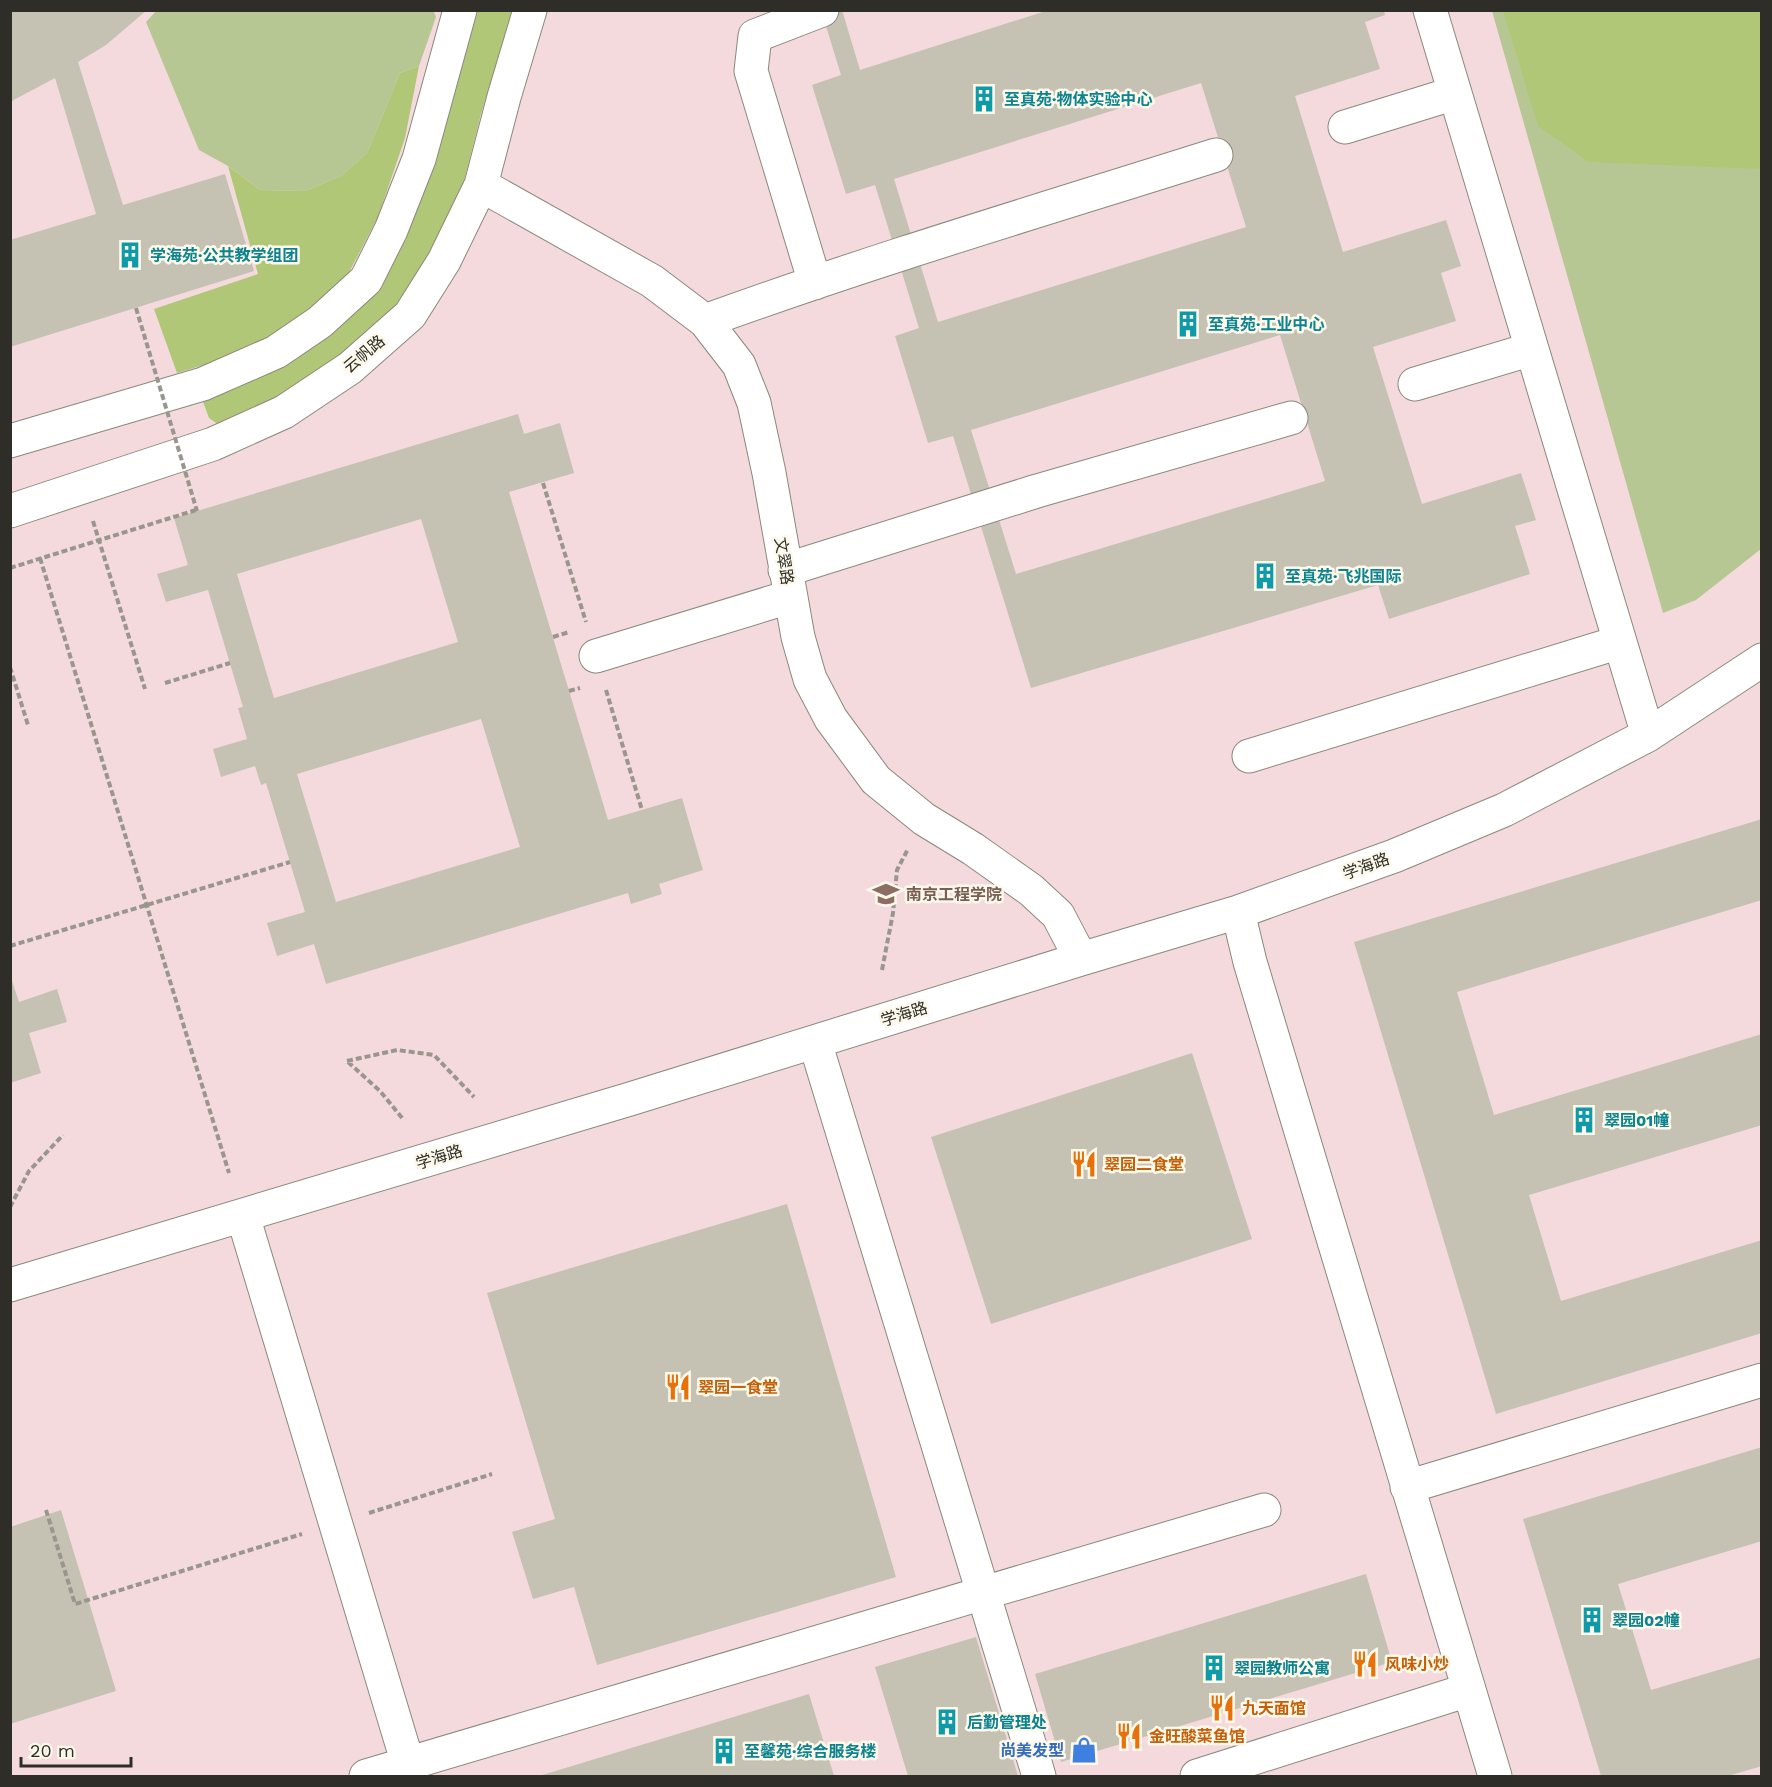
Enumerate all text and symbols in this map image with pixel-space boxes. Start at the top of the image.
building icon: 至真苑·物体实验中心 [969,84,999,114]
place label: 至真苑·物体实验中心 [1004,90,1152,109]
building icon: 学海苑·公共教学组团 [115,240,145,270]
place label: 学海苑·公共教学组团 [150,246,298,265]
building icon: 至真苑·工业中心 [1173,309,1203,339]
place label: 至真苑·工业中心 [1208,315,1324,334]
street label: 云帆路 [340,331,388,377]
street label: 文翠路 [771,536,797,586]
building icon: 至真苑·飞兆国际 [1250,561,1280,591]
place label: 至真苑·飞兆国际 [1285,567,1401,586]
street label: 学海路 [1340,849,1392,883]
school or university icon: 南京工程学院 [871,879,901,909]
place label: 南京工程学院 [906,885,1002,904]
street label: 学海路 [878,998,930,1030]
building icon: 翠园01幢 [1569,1105,1599,1135]
place label: 翠园01幢 [1604,1111,1669,1130]
street label: 学海路 [413,1141,465,1173]
restaurant icon: 翠园二食堂 [1069,1149,1099,1179]
place label: 翠园二食堂 [1104,1155,1184,1174]
restaurant icon: 翠园一食堂 [663,1372,693,1402]
place label: 翠园一食堂 [698,1378,778,1397]
building icon: 翠园02幢 [1577,1605,1607,1635]
place label: 翠园02幢 [1612,1611,1680,1630]
restaurant icon: 风味小炒 [1350,1649,1380,1679]
building icon: 翠园教师公寓 [1199,1653,1229,1683]
place label: 风味小炒 [1385,1655,1449,1674]
place label: 翠园教师公寓 [1234,1659,1330,1678]
restaurant icon: 九天面馆 [1207,1693,1237,1723]
place label: 九天面馆 [1242,1699,1306,1718]
building icon: 后勤管理处 [932,1707,962,1737]
place label: 后勤管理处 [967,1713,1047,1732]
restaurant icon: 金旺酸菜鱼馆 [1114,1721,1144,1751]
place label: 金旺酸菜鱼馆 [1149,1727,1245,1746]
scale bar [21,1730,130,1768]
shop icon: 尚美发型 [1069,1735,1099,1765]
building icon: 至馨苑·综合服务楼 [709,1736,739,1766]
text: 20 m [30,1740,75,1761]
place label: 尚美发型 [1000,1741,1064,1760]
place label: 至馨苑·综合服务楼 [744,1742,876,1761]

